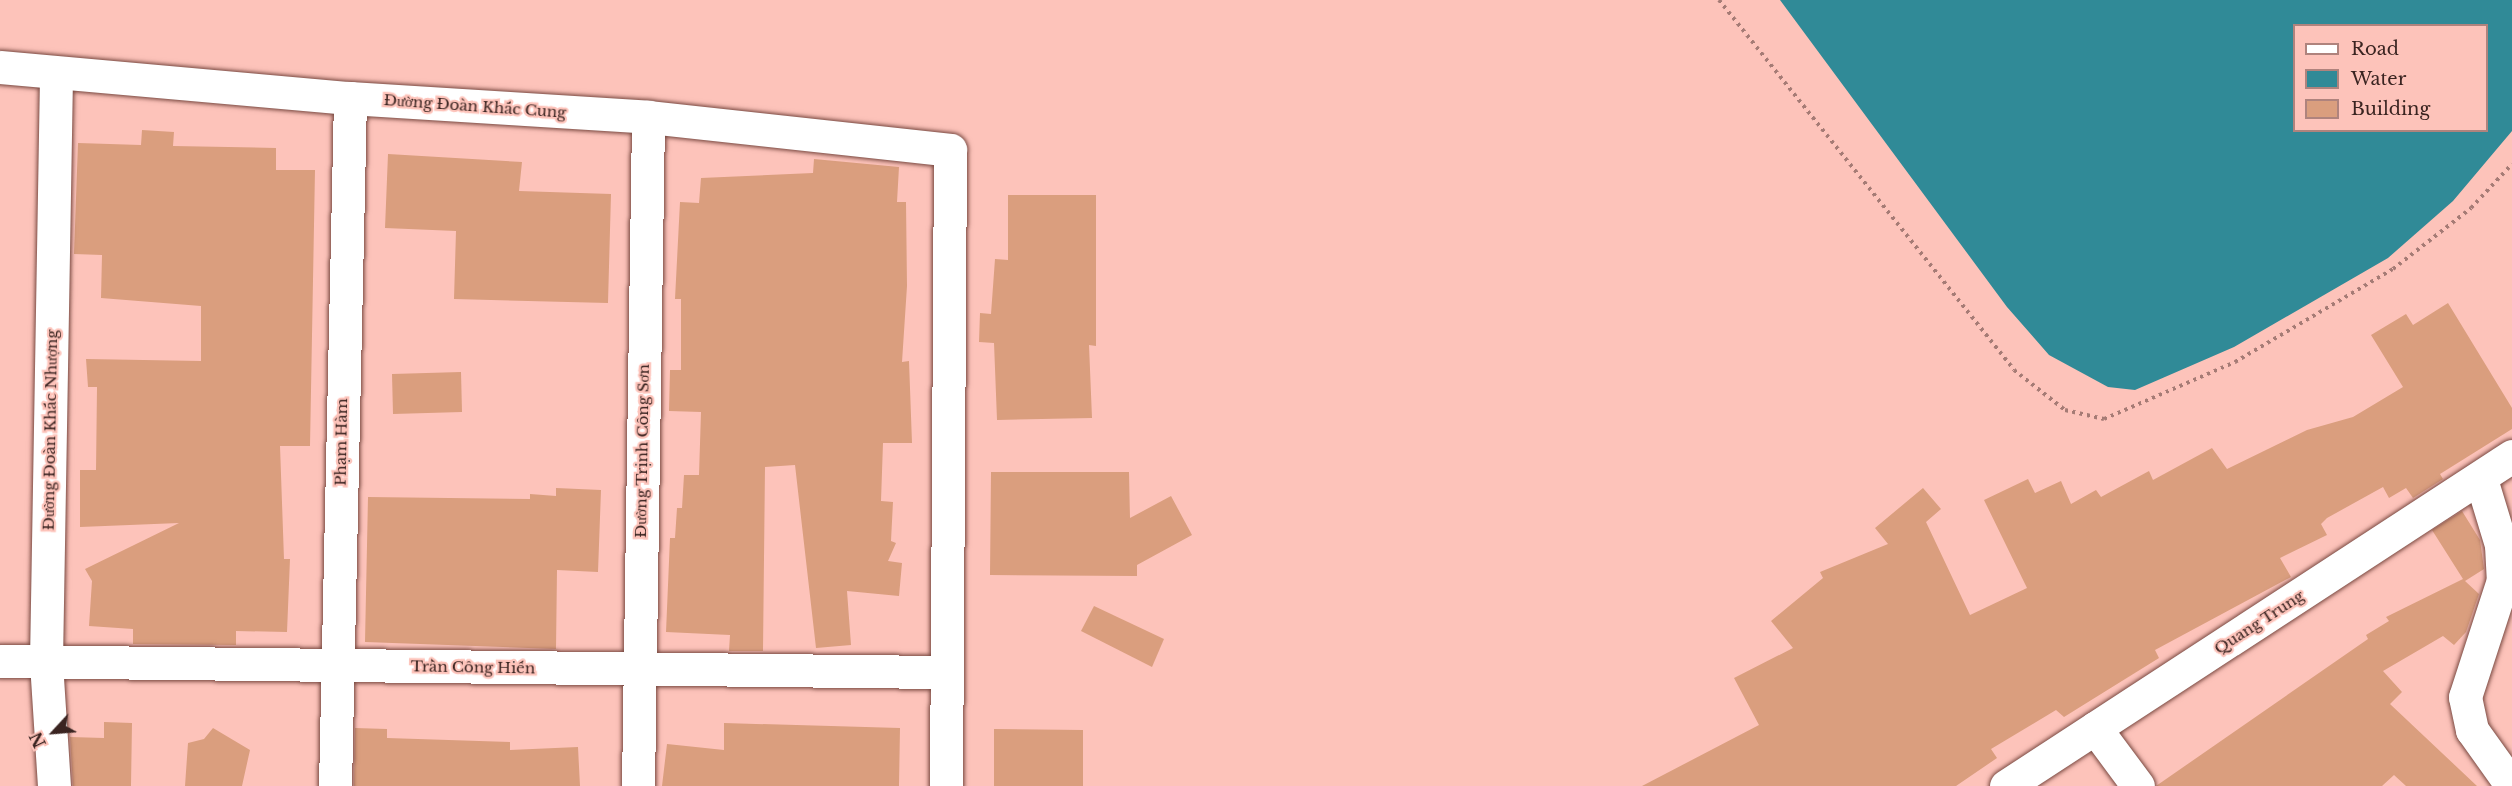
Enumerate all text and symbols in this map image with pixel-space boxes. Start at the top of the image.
legend [2293,24,2488,132]
text: Road [2351,38,2399,60]
text: Water [2351,68,2406,90]
street label: Đường Đoàn Khắc Cung [383,91,567,121]
text: Building [2351,98,2430,120]
street label: Đường Đoàn Khắc Nhượng [39,329,61,531]
street label: Đường Trịnh Công Sơn [631,364,653,538]
street label: Phạm Hàm [331,398,351,486]
street label: Quang Trung [2211,586,2307,658]
street label: Trần Công Hiến [411,657,535,677]
north arrow [24,702,84,762]
text: N [26,729,50,751]

